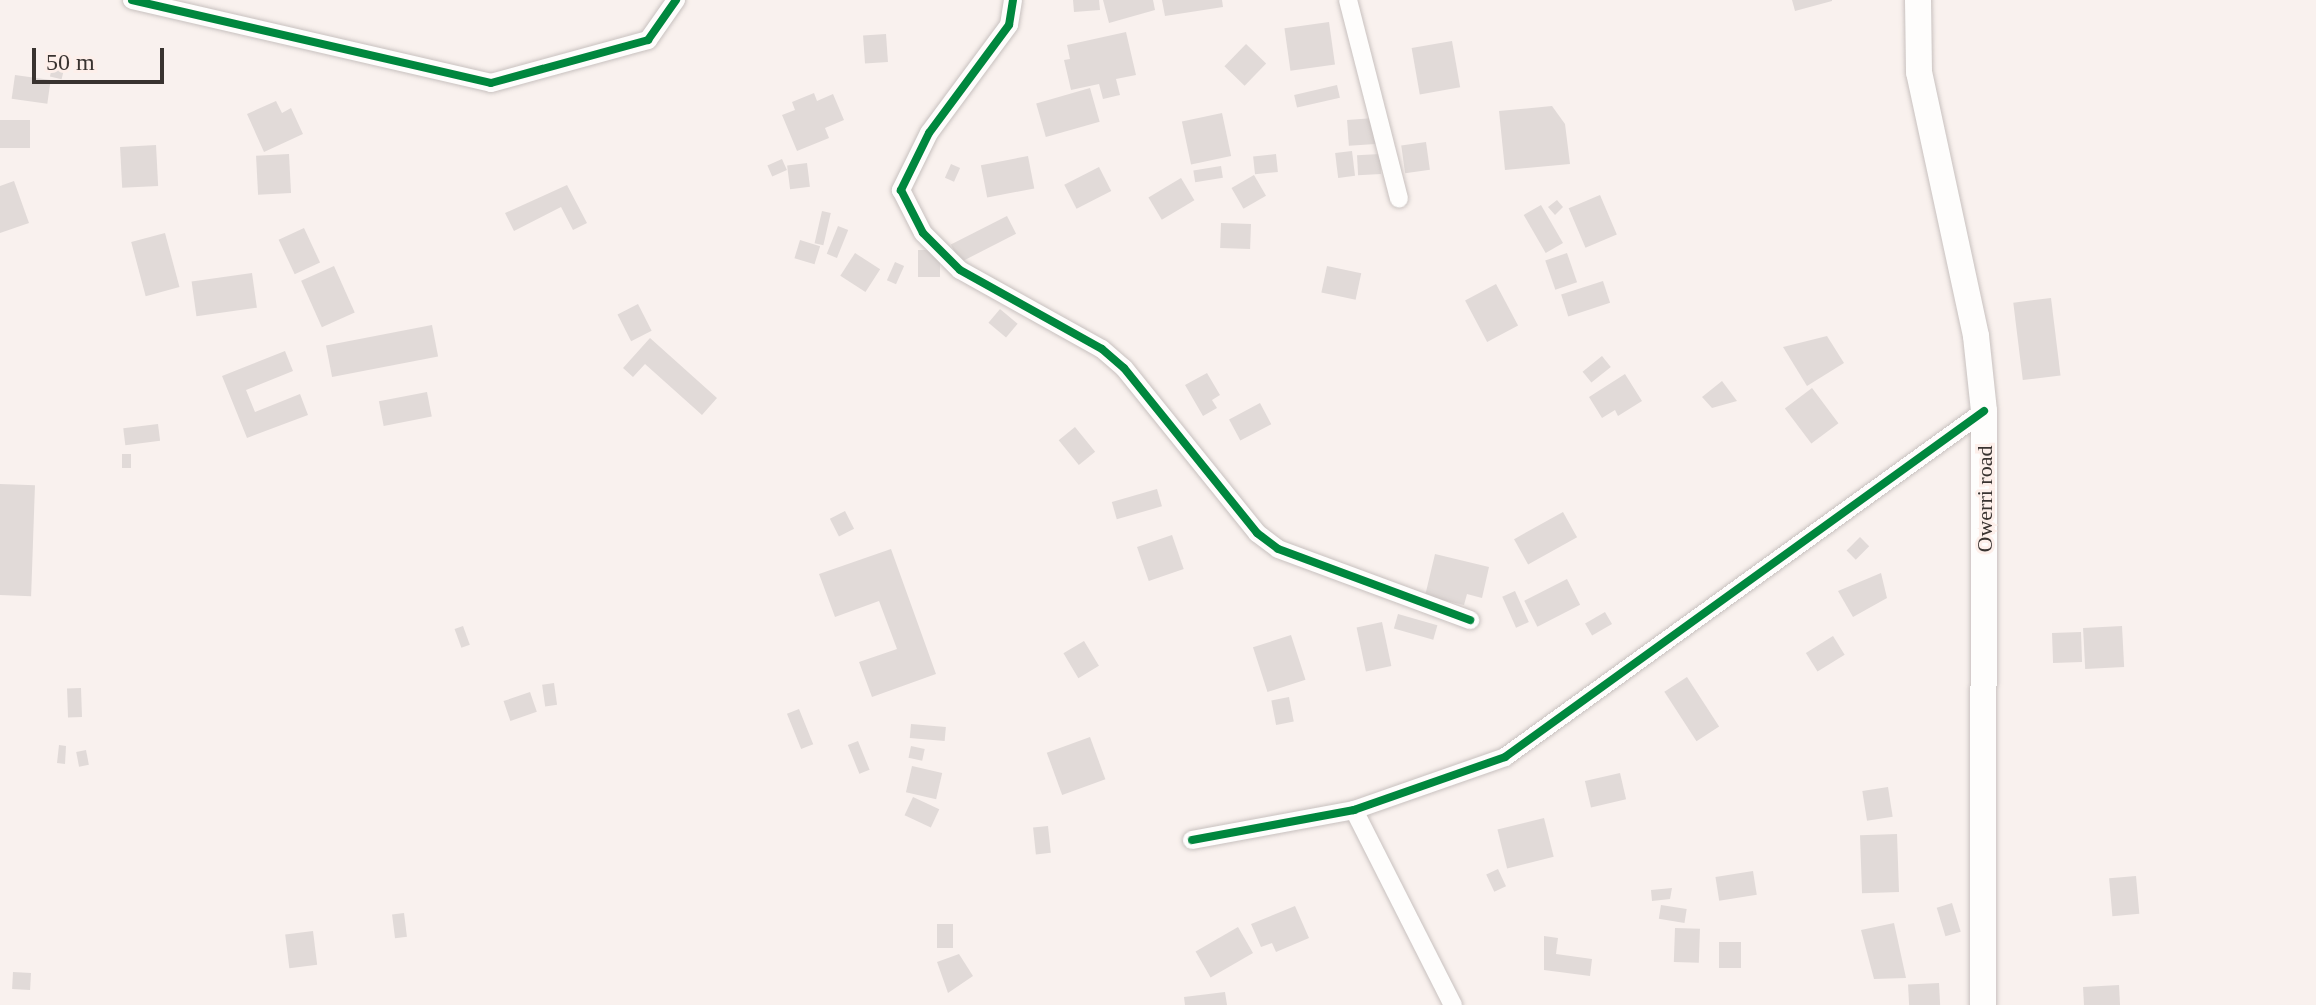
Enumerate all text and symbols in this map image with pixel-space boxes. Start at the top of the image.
scale bar [36,32,168,82]
text: 50 m [46,49,95,75]
street label: Owerri road [1972,446,1998,552]

